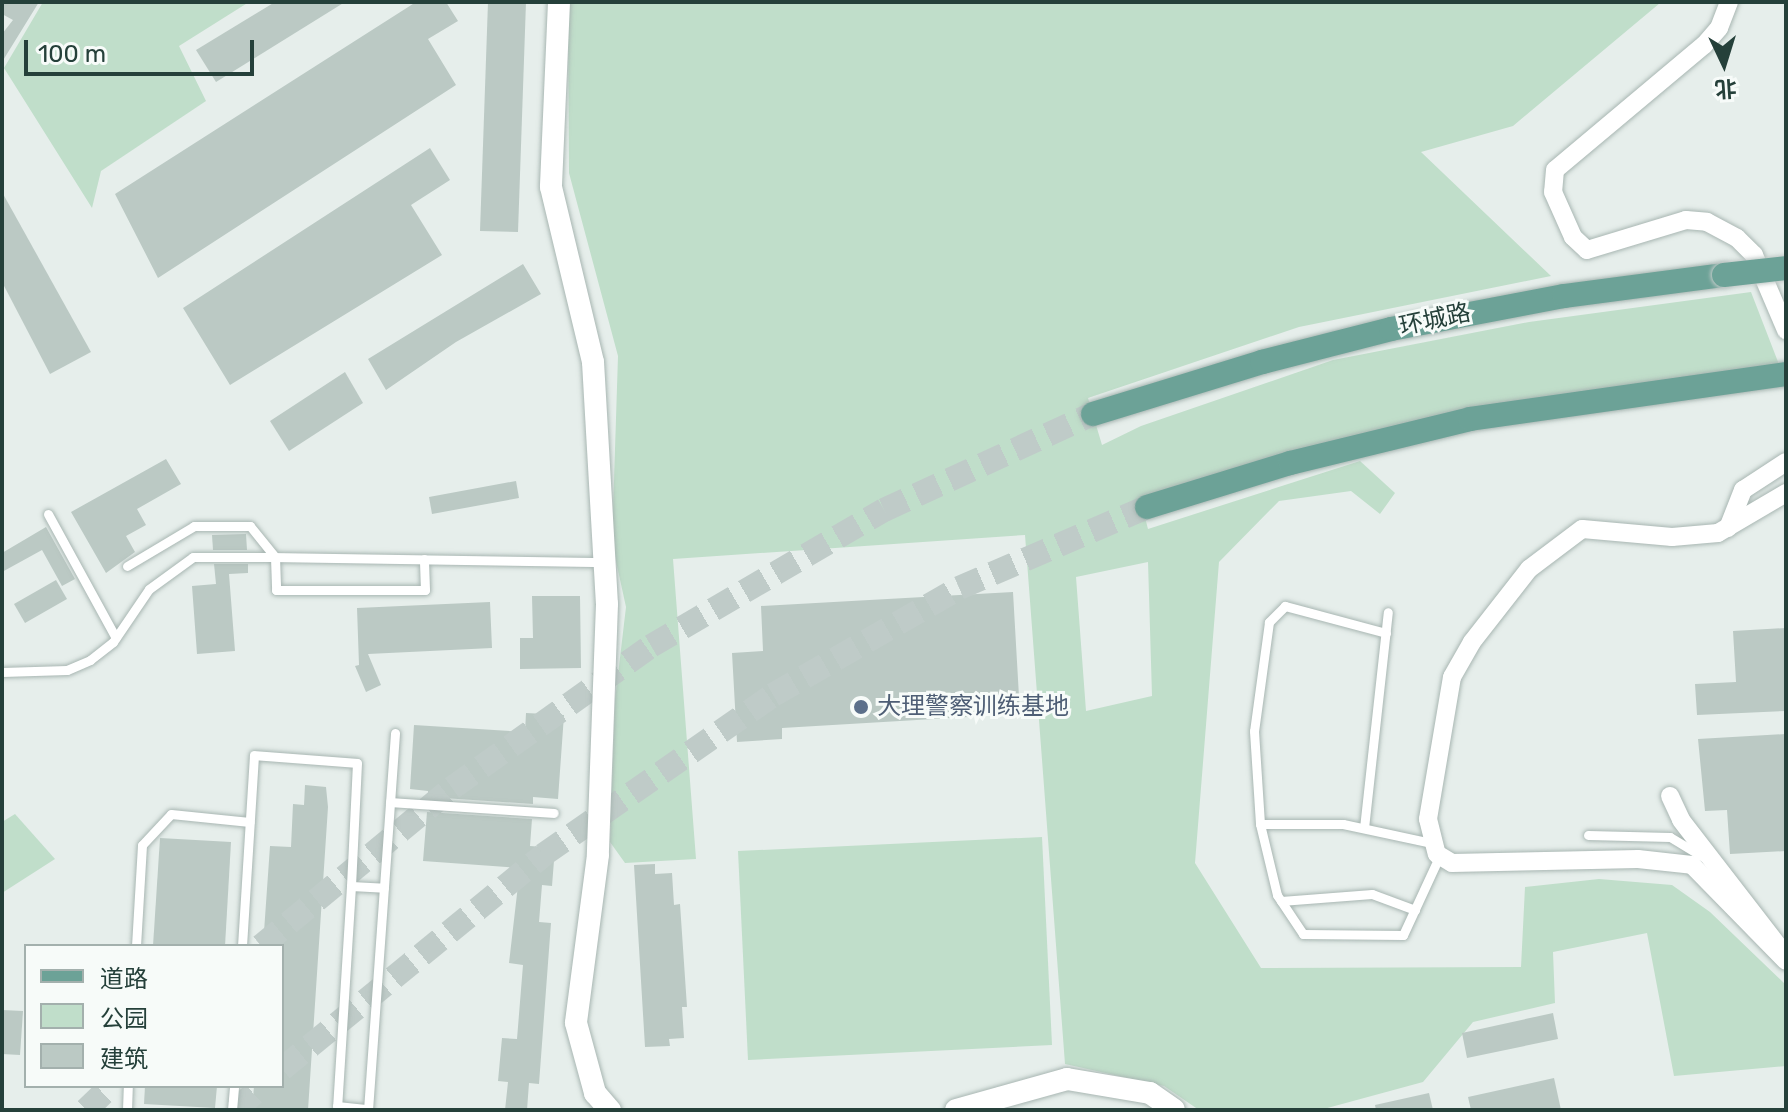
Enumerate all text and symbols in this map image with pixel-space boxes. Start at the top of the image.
scale bar [28,24,258,74]
north arrow [1684,24,1764,104]
text: 100 m [38,40,106,68]
text: 北 [1714,74,1738,103]
street label: 环城路 [1397,298,1473,342]
place label: 大理警察训练基地 [877,693,1069,721]
marker: 大理警察训练基地 [852,698,870,716]
legend [24,944,284,1088]
text: 道路 [100,965,148,993]
text: 公园 [100,1005,148,1033]
text: 建筑 [100,1045,148,1073]

